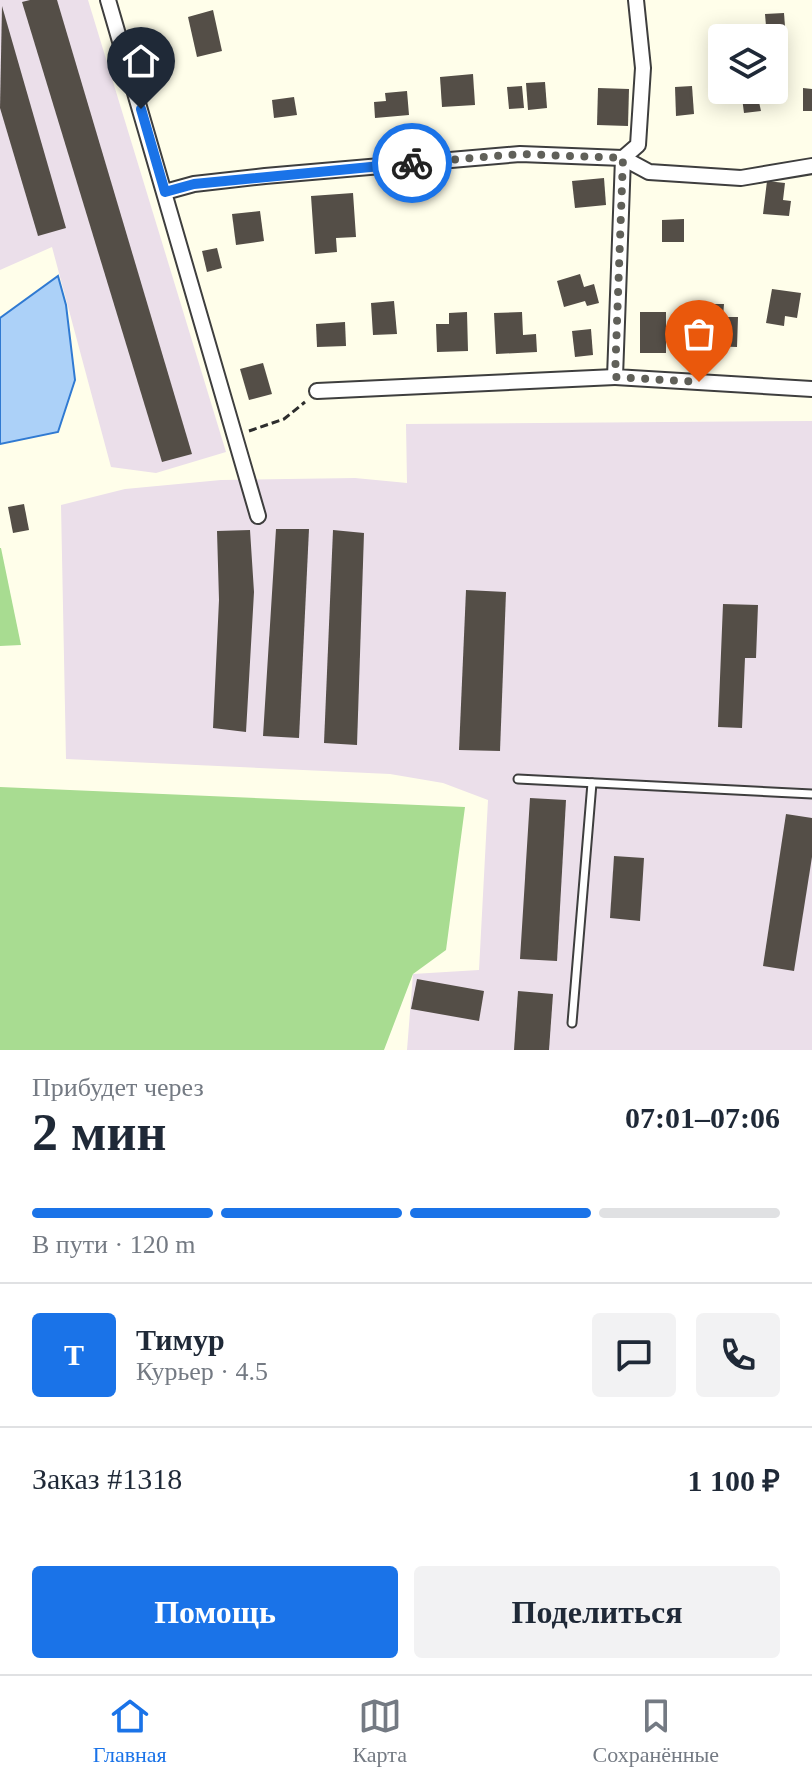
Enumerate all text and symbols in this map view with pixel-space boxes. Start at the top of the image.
map controls [708,24,788,104]
button: layers [708,24,788,104]
pin [107,27,175,109]
icon: home [119,39,163,83]
courier [372,123,452,203]
icon: bike [390,141,434,185]
pin [665,300,733,382]
icon: bag [677,312,721,356]
text: Прибудет через [32,1073,204,1102]
text: 07:01–07:06 [625,1101,780,1134]
text: 2 мин [32,1104,166,1161]
text: В пути · 120 m [32,1230,195,1259]
button: chat [592,1313,676,1397]
button: phone [696,1313,780,1397]
text: Тимур [136,1323,225,1356]
text: Т [64,1338,84,1371]
text: Курьер · 4.5 [136,1357,268,1386]
text: Заказ #1318 [32,1462,182,1495]
text: 1 100 ₽ [688,1464,780,1497]
button: Помощь [32,1566,398,1658]
button: Поделиться [414,1566,780,1658]
tab: Главная [93,1694,167,1768]
tab: Карта [352,1694,407,1768]
tab: Сохранённые [593,1694,719,1768]

